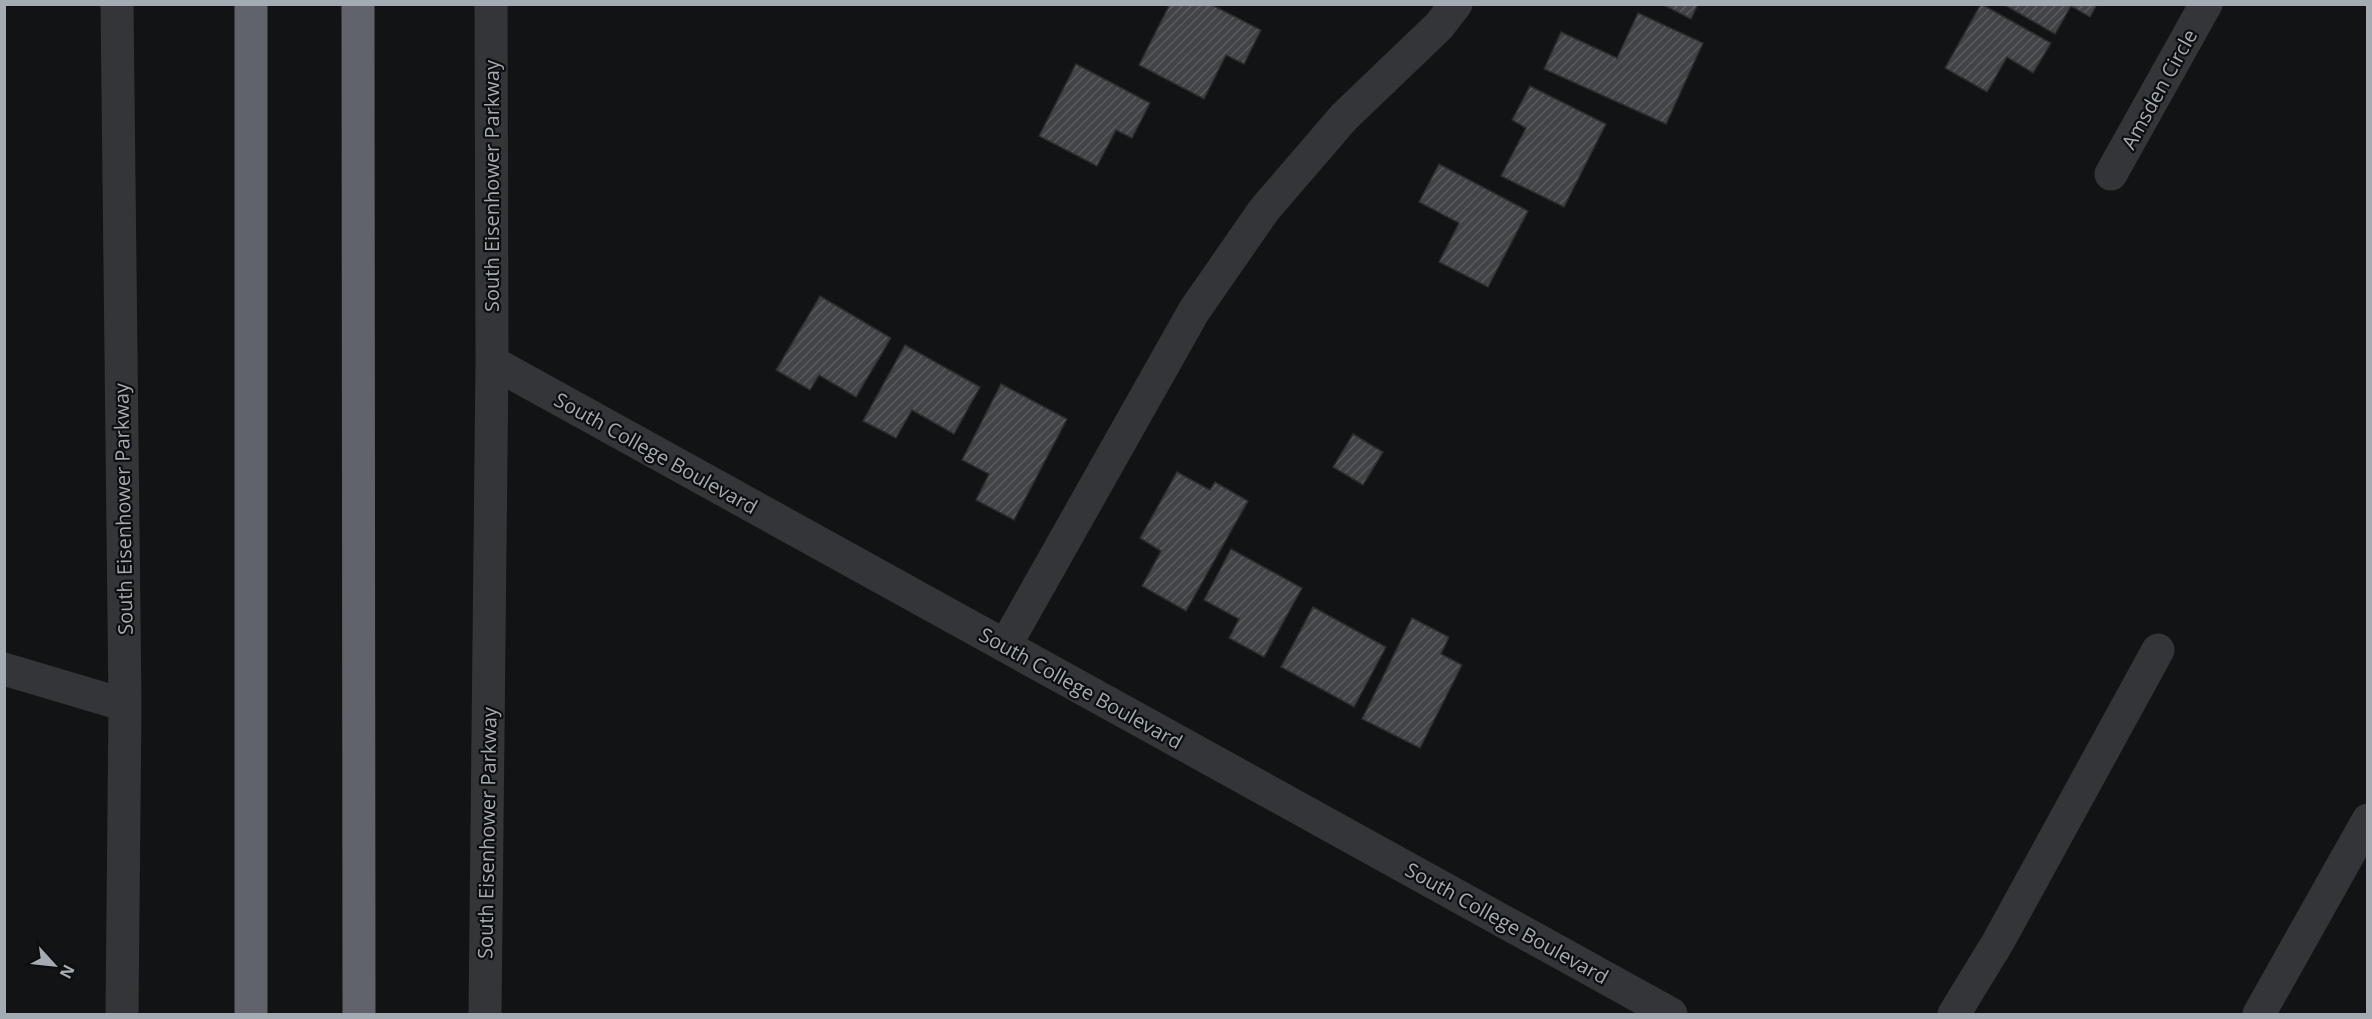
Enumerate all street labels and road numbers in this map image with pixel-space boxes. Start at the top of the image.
street label: Amsden Circle [2115,24,2203,154]
street label: South Eisenhower Parkway [478,59,505,312]
street label: South Eisenhower Parkway [107,382,139,635]
street label: South College Boulevard [550,386,762,520]
street label: South College Boulevard [975,621,1187,755]
street label: South Eisenhower Parkway [471,706,503,959]
street label: South College Boulevard [1401,856,1613,990]

